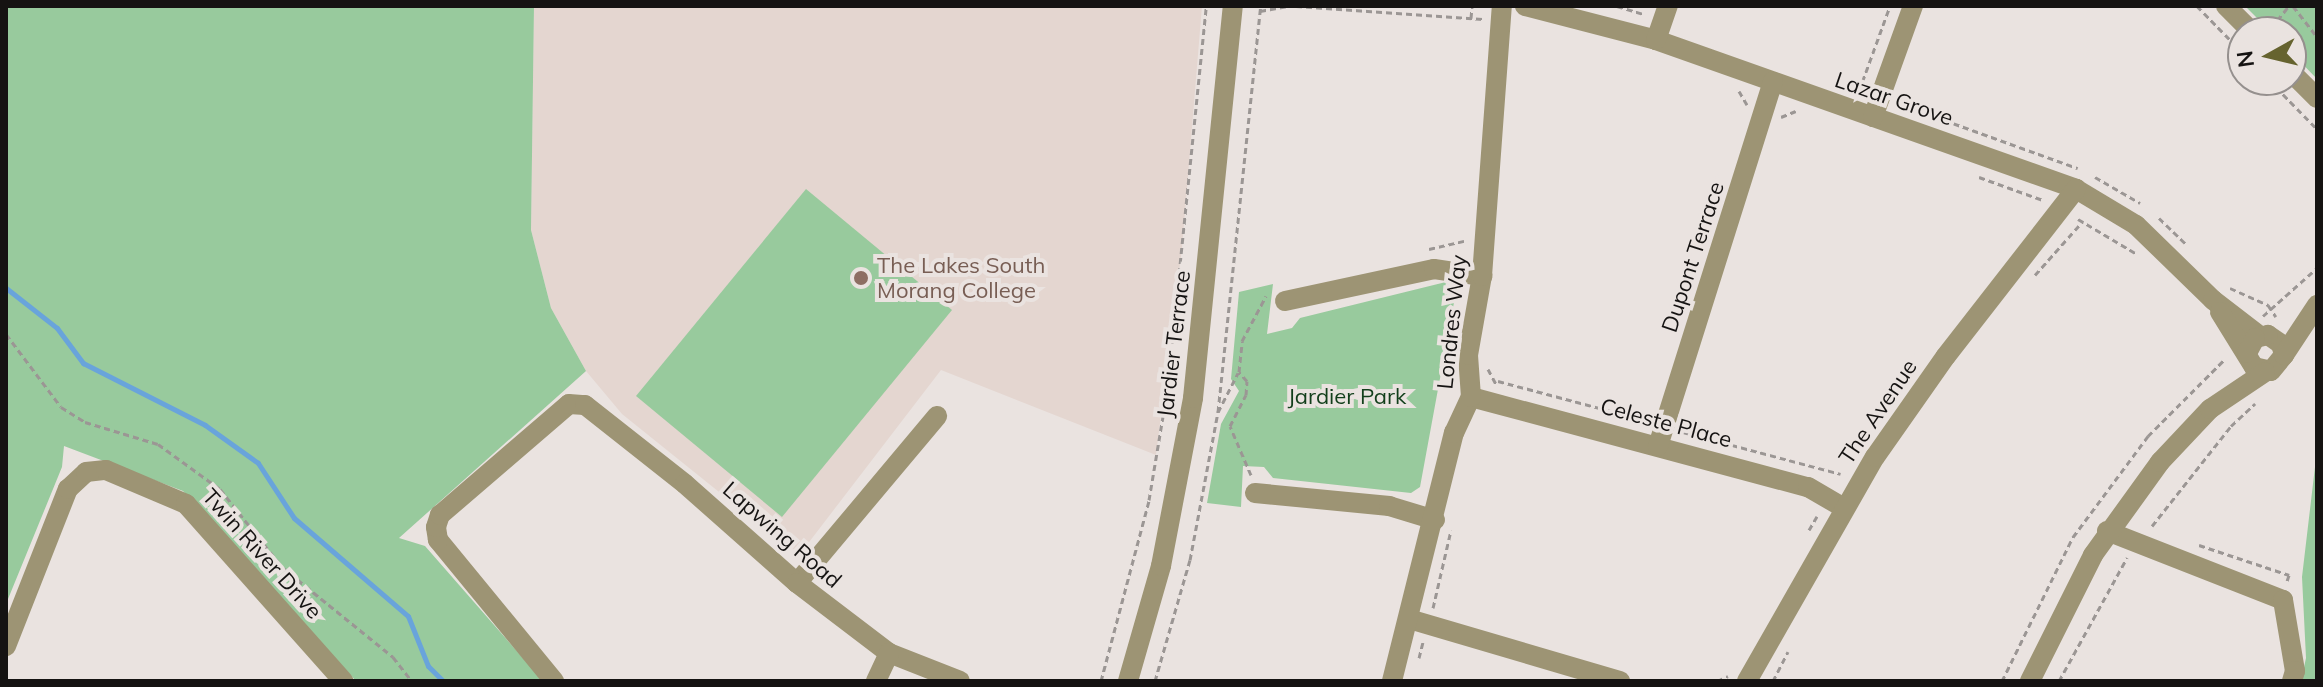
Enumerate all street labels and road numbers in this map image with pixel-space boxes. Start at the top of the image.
street label: Lazar Grove [1831,66,1957,132]
street label: Dupont Terrace [1656,179,1730,335]
street label: Londres Way [1432,254,1472,390]
street label: Jardier Terrace [1152,269,1196,419]
street label: The Avenue [1833,355,1923,469]
street label: Celeste Place [1597,393,1735,453]
street label: Lapwing Road [717,476,847,594]
street label: Twin River Drive [197,484,327,624]

